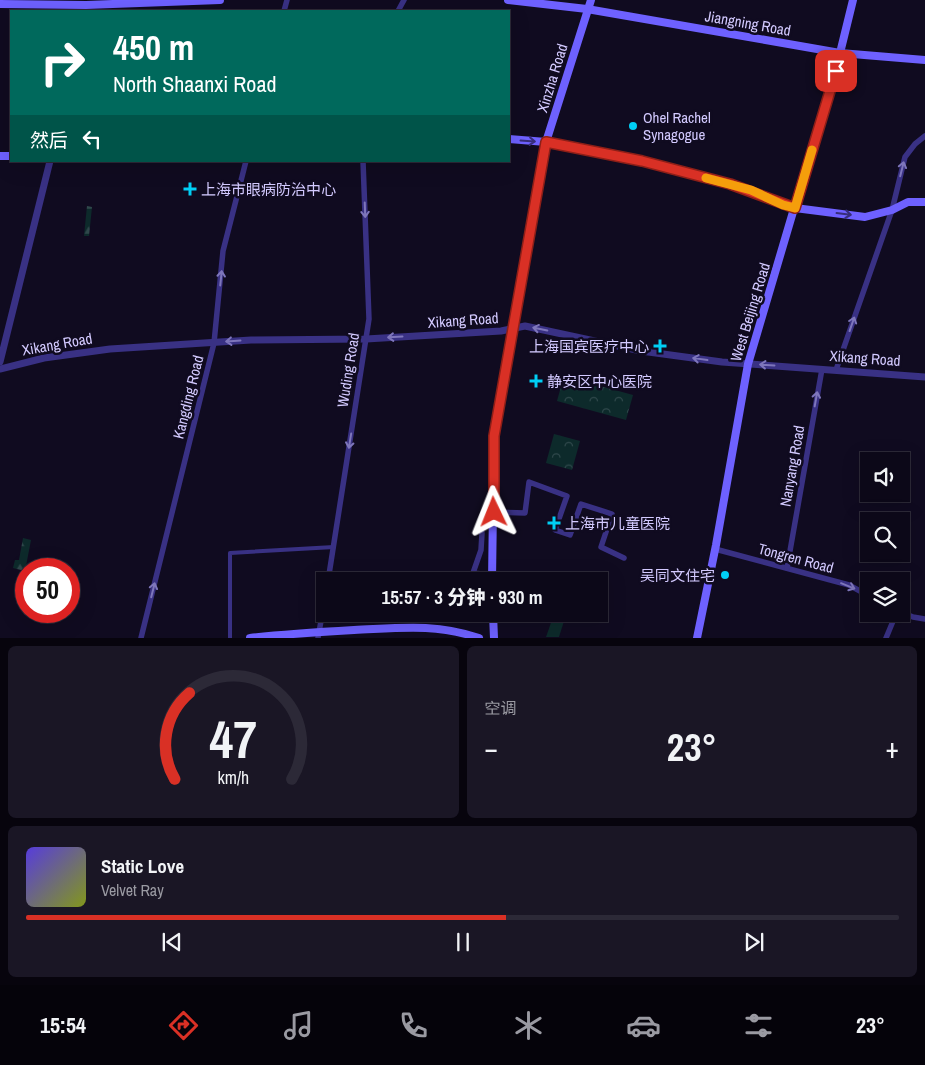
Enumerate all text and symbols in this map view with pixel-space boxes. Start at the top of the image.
street label: Jiangning Road [703,5,793,41]
text: 450 m [113,24,194,71]
icon: right [30,30,95,95]
street label: Xinzha Road [532,41,572,115]
pin [815,50,857,92]
icon: arrive [822,57,850,85]
text: North Shaanxi Road [113,69,276,99]
place label: Ohel Rachel Synagogue [643,107,711,145]
marker: Ohel Rachel Synagogue [627,120,639,132]
icon: left [78,125,106,153]
text: 然后 [30,127,68,153]
one-way arrow [519,136,535,145]
one-way arrow [898,162,907,178]
place label: 上海市眼病防治中心 [201,179,336,200]
marker: 上海市眼病防治中心 [183,182,197,196]
one-way arrow [360,202,370,218]
one-way arrow [835,209,851,219]
street label: West Beijing Road [725,260,775,364]
one-way arrow [216,270,226,286]
street label: Xikang Road [427,307,499,333]
one-way arrow [848,317,857,333]
one-way arrow [533,324,549,333]
street label: Xikang Road [20,327,94,361]
street label: Wuding Road [332,331,364,409]
one-way arrow [388,333,404,342]
place label: 上海国宾医疗中心 [529,336,649,357]
one-way arrow [225,337,241,346]
marker: 上海国宾医疗中心 [653,339,667,353]
street label: Xikang Road [829,345,901,371]
street label: Kangding Road [167,353,209,441]
one-way arrow [692,354,708,364]
one-way arrow [760,360,776,370]
place label: 静安区中心医院 [547,371,652,392]
marker: 静安区中心医院 [529,374,543,388]
one-way arrow [812,392,822,408]
street label: Nanyang Road [775,424,809,508]
one-way arrow [345,433,355,449]
map controls [860,452,910,622]
button: sound [860,452,910,502]
position arrow [467,485,519,537]
button: search [860,512,910,562]
place label: 上海市儿童医院 [565,513,670,534]
marker: 上海市儿童医院 [547,516,561,530]
street label: Tongren Road [756,538,836,578]
speed limit sign: 50 [15,558,80,623]
place label: 吴同文住宅 [640,565,715,586]
marker: 吴同文住宅 [719,569,731,581]
button: layers [860,572,910,622]
one-way arrow [840,582,855,591]
one-way arrow [149,583,158,599]
text: 15:57 · 3 分钟 · 930 m [381,584,543,610]
text: 空调 [485,697,517,719]
text: 47 [210,704,257,774]
text: 23° [667,722,717,773]
text: − [485,729,498,767]
text: + [886,729,899,767]
text: km/h [217,766,249,790]
text: Static Love [101,853,184,879]
text: Velvet Ray [101,879,164,901]
icon: previous [158,928,186,956]
icon: pause [449,928,477,956]
icon: next [740,928,768,956]
icon: directions [166,1008,201,1043]
icon: music [281,1008,316,1043]
icon: phone [396,1008,431,1043]
icon: climate [511,1008,546,1043]
icon: car [626,1008,661,1043]
icon: filters [741,1008,776,1043]
text: 15:54 [40,1010,86,1040]
text: 23° [856,1010,885,1040]

